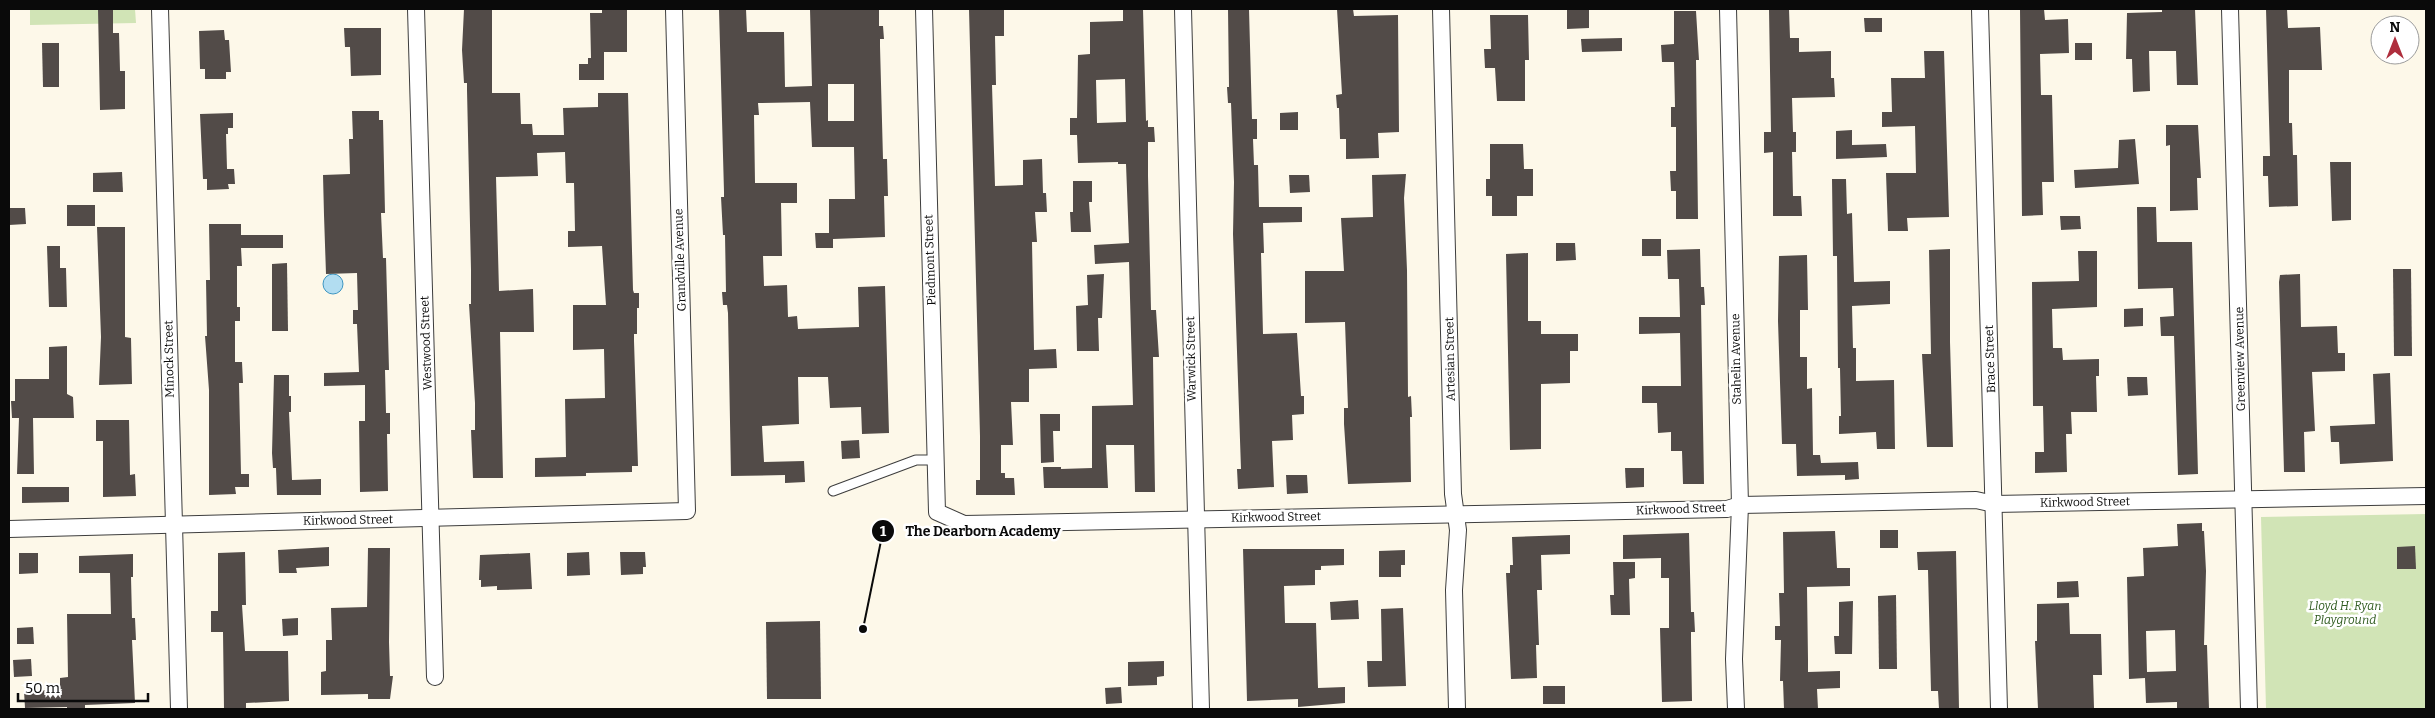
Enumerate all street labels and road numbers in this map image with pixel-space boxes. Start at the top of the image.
street label: Grandville Avenue [671,208,689,312]
street label: Piedmont Street [921,214,939,306]
street label: Westwood Street [417,295,435,390]
street label: Greenview Avenue [2232,307,2248,411]
street label: Stahelin Avenue [1728,313,1744,405]
street label: Warwick Street [1183,316,1199,402]
street label: Artesian Street [1442,316,1458,401]
street label: Minock Street [161,319,177,398]
street label: Brace Street [1982,324,1998,393]
street label: Kirkwood Street [2040,494,2131,510]
street label: Kirkwood Street [1636,500,1727,518]
street label: Kirkwood Street [1231,509,1322,525]
street label: Kirkwood Street [303,512,394,528]

